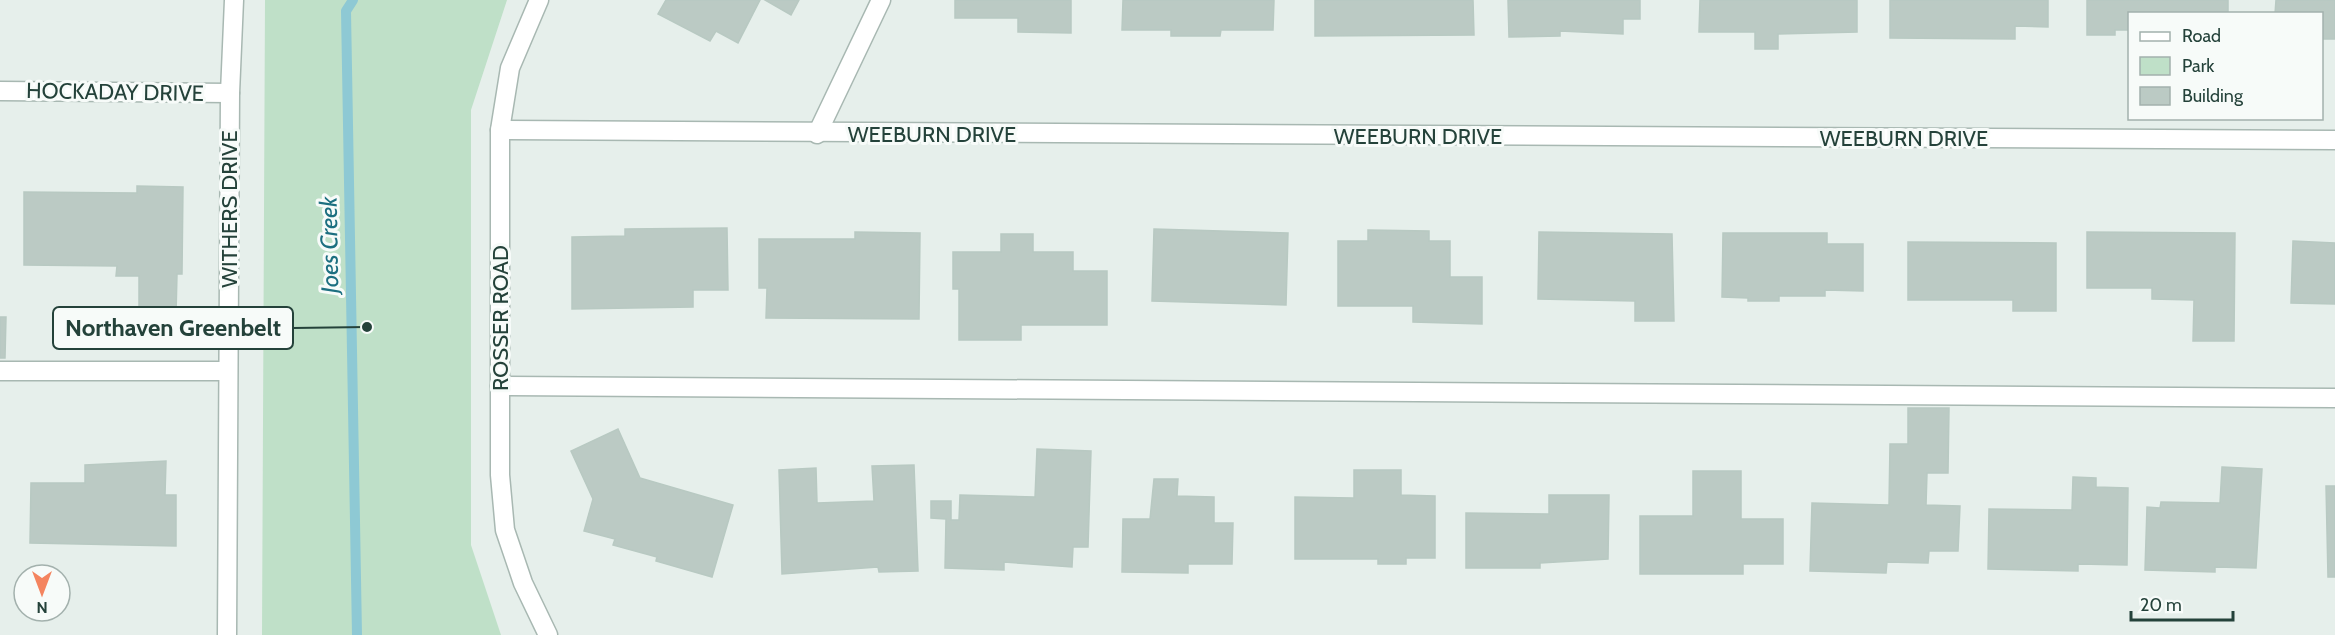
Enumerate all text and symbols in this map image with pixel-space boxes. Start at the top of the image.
legend [2128,12,2323,120]
text: Road [2182,25,2221,47]
text: Park [2182,55,2215,77]
street label: HOCKADAY DRIVE [26,77,204,107]
text: Building [2182,85,2244,107]
street label: WEEBURN DRIVE [848,121,1016,148]
street label: WEEBURN DRIVE [1334,123,1502,150]
street label: WEEBURN DRIVE [1820,125,1988,152]
street label: WITHERS DRIVE [216,130,243,288]
water label: Joes Creek [314,196,344,296]
street label: ROSSER ROAD [487,245,514,391]
callout: Northaven Greenbelt [53,307,293,349]
text: Northaven Greenbelt [65,313,281,342]
north arrow [12,563,72,623]
scale bar [2131,584,2233,622]
text: 20 m [2140,594,2182,616]
text: N [36,598,48,617]

